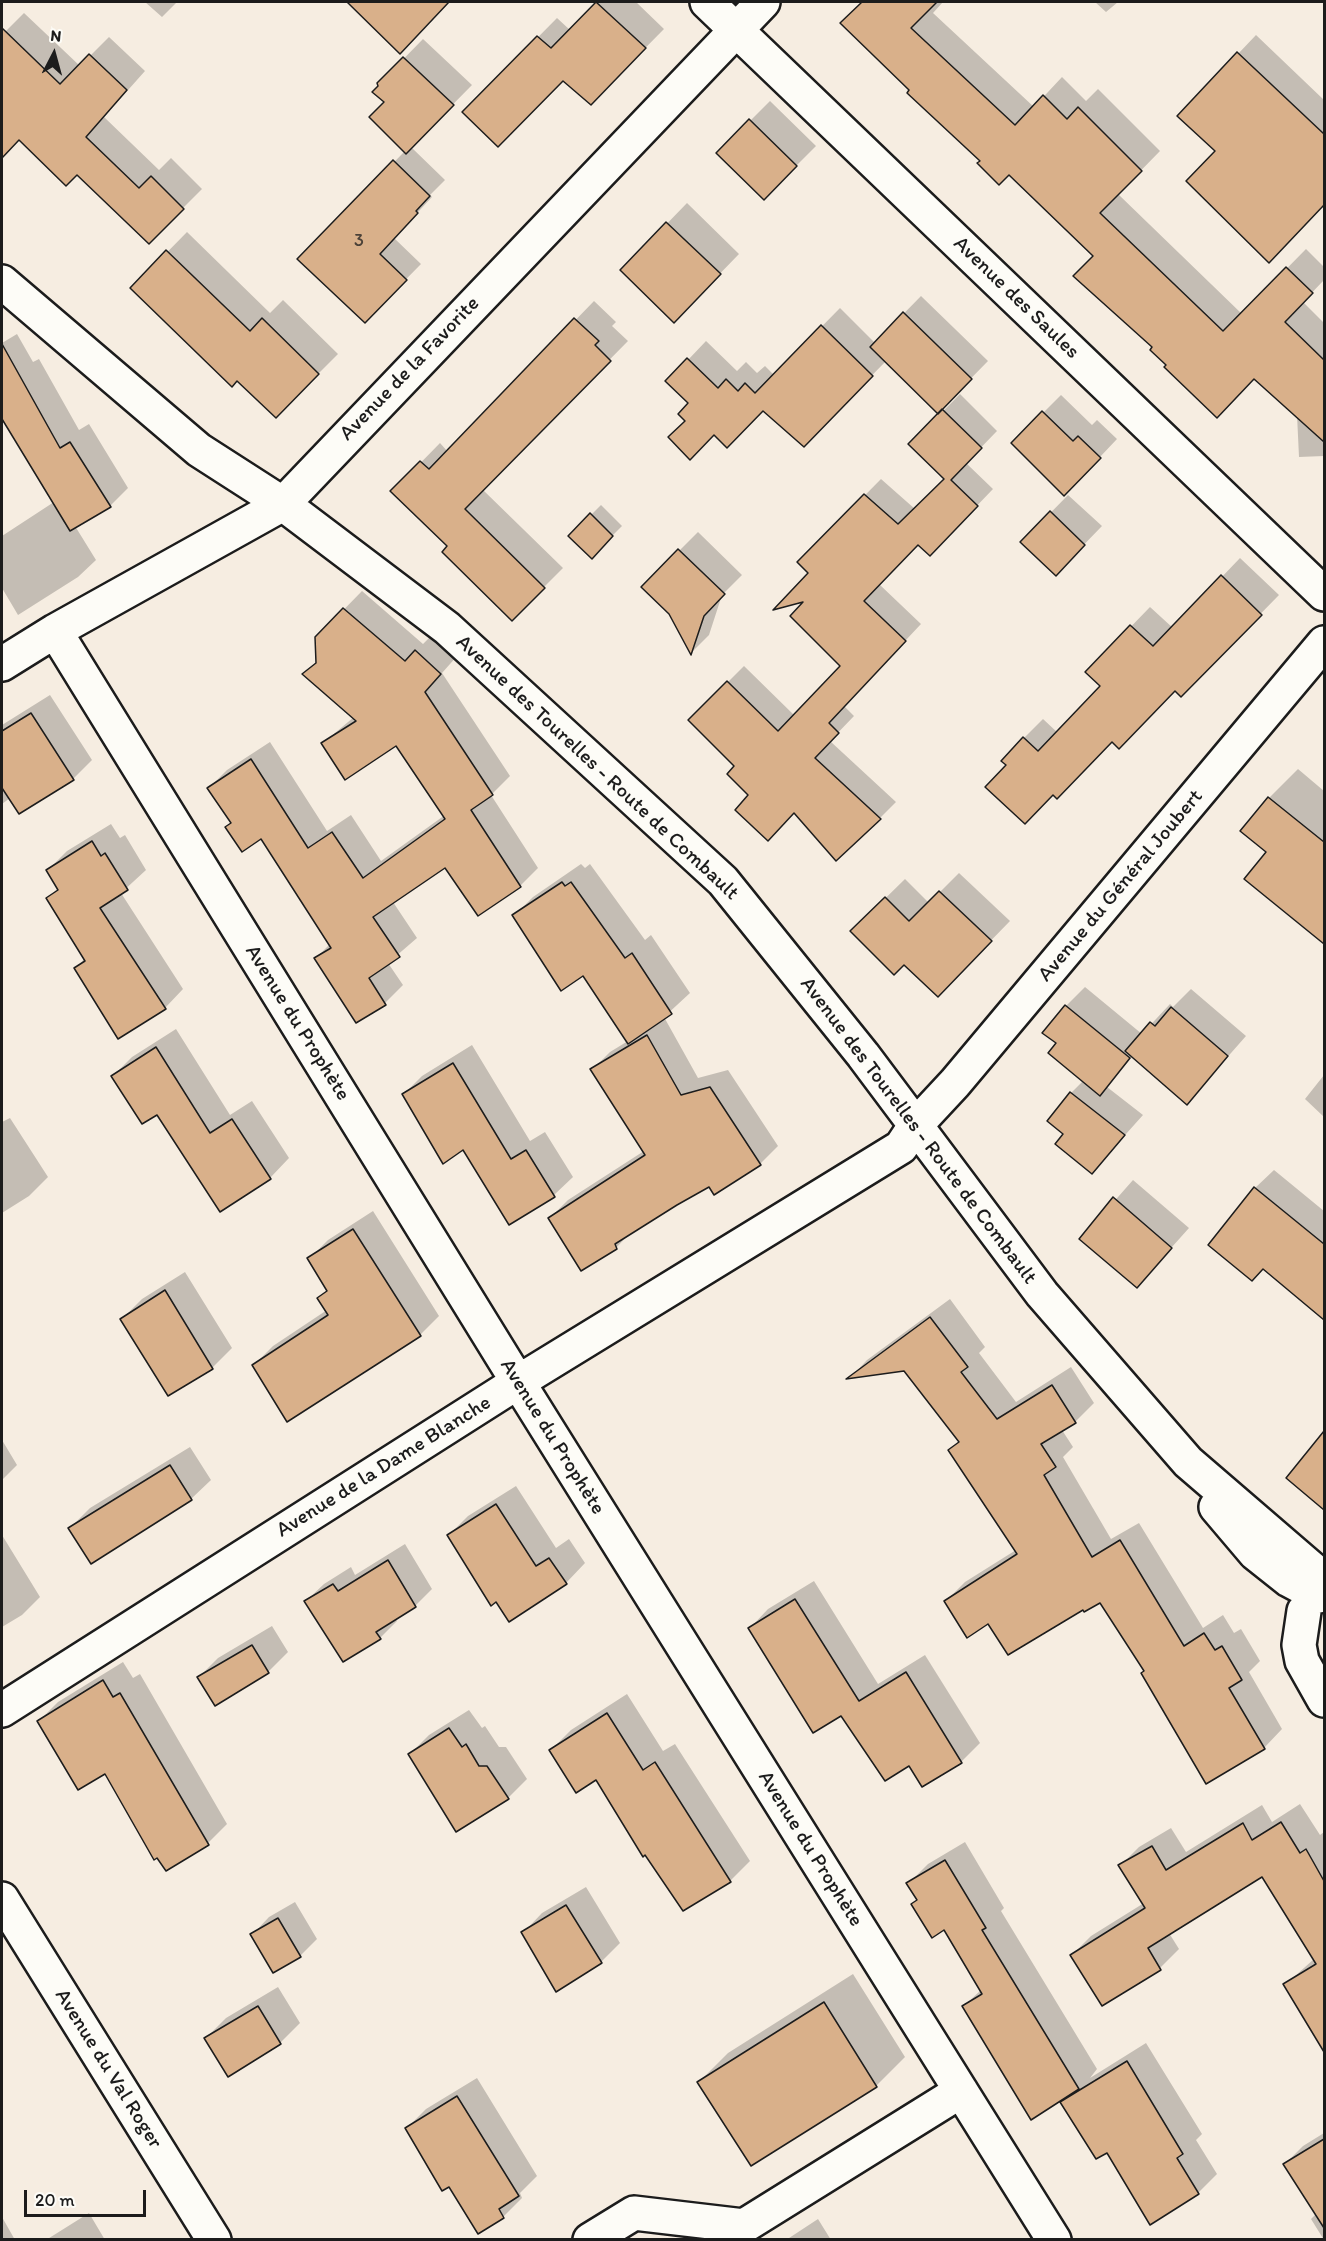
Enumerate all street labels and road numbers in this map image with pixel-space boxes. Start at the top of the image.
street label: Avenue des Saules [948,231,1084,365]
street label: Avenue de la Favorite [335,292,485,446]
street label: Avenue des Tourelles - Route de Combault [450,630,744,906]
street label: Avenue du Général Joubert [1033,785,1209,987]
street label: Avenue du Prophète [239,941,355,1105]
street label: Avenue des Tourelles - Route de Combault [794,973,1042,1289]
street label: Avenue du Prophète [494,1355,610,1519]
street label: Avenue de la Dame Blanche [272,1391,496,1543]
street label: Avenue du Prophète [752,1767,868,1931]
street label: Avenue du Val Roger [49,1985,167,2153]

